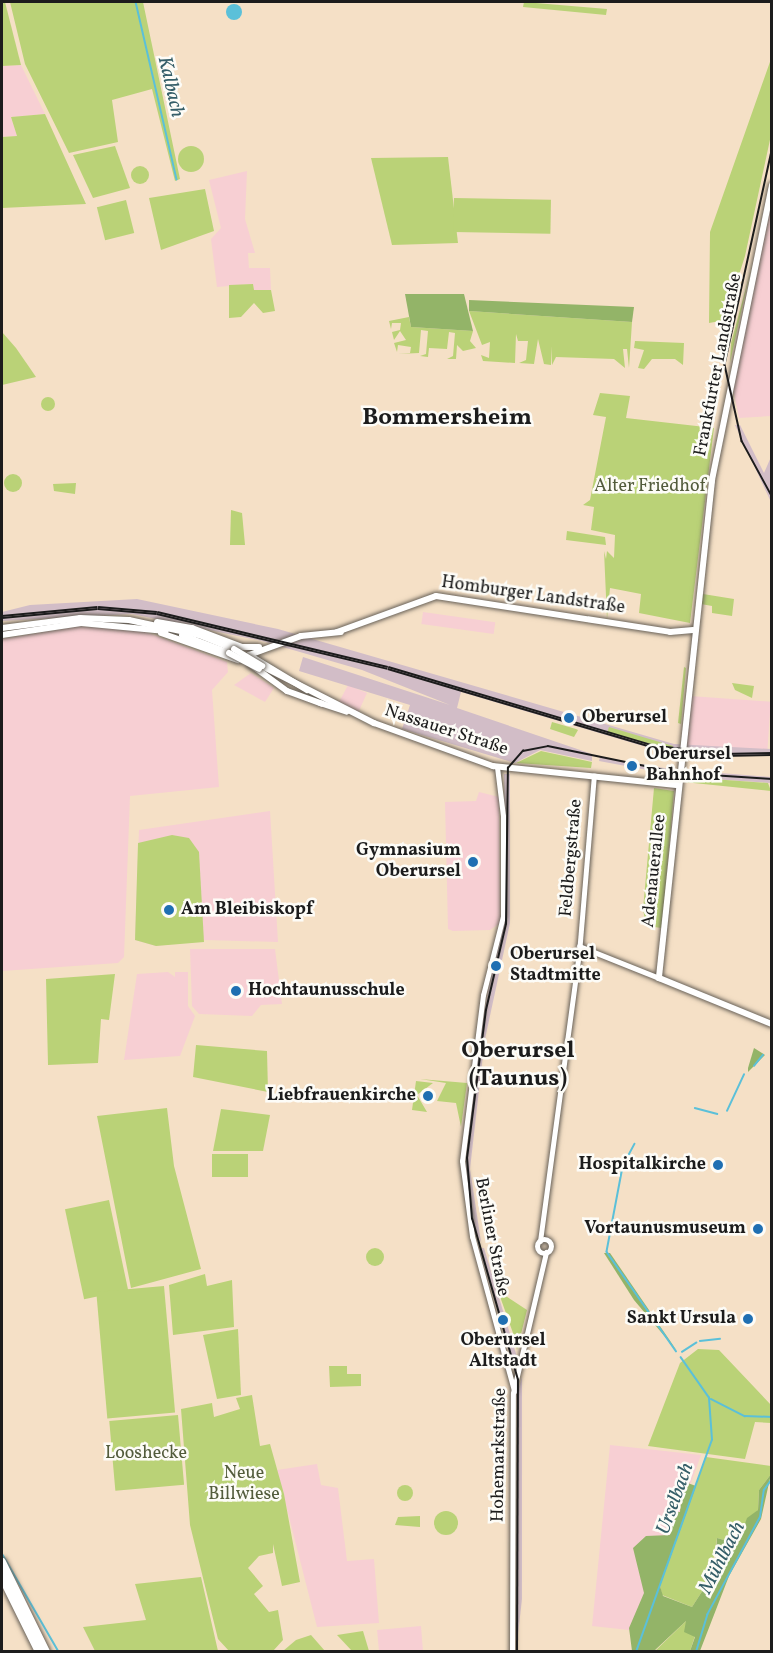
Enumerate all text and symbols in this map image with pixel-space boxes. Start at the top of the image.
water label: Kalbach [151,54,189,120]
street label: Frankfurter Landstraße [691,272,747,458]
district label: Bommersheim [362,405,532,433]
park label: Alter Friedhof [594,476,706,498]
street label: Homburger Landstraße [440,572,626,620]
street label: Nassauer Straße [382,701,510,761]
place label: Oberursel [582,707,667,729]
marker: Oberursel [560,709,578,727]
place label: Oberursel Bahnhof [646,745,731,788]
marker: Oberursel Bahnhof [623,757,641,775]
street label: Feldbergstraße [556,798,588,918]
street label: Adenauerallee [638,813,672,929]
place label: Gymnasium Oberursel [356,841,461,884]
marker: Gymnasium Oberursel [466,855,480,869]
place label: Am Bleibiskopf [181,899,313,921]
marker: Am Bleibiskopf [162,903,176,917]
place label: Oberursel Stadtmitte [510,945,601,988]
marker: Oberursel Stadtmitte [487,957,505,975]
place label: Hochtaunusschule [248,980,405,1002]
marker: Hochtaunusschule [229,984,243,998]
district label: Oberursel (Taunus) [461,1038,575,1094]
place label: Liebfrauenkirche [267,1085,416,1107]
marker: Liebfrauenkirche [421,1089,435,1103]
place label: Hospitalkirche [579,1154,706,1176]
marker: Hospitalkirche [711,1158,725,1172]
street label: Berliner Straße [469,1176,513,1298]
place label: Vortaunusmuseum [584,1218,746,1240]
marker: Vortaunusmuseum [751,1222,765,1236]
place label: Sankt Ursula [627,1308,736,1330]
marker: Oberursel Altstadt [494,1311,512,1329]
marker: Sankt Ursula [741,1312,755,1326]
place label: Oberursel Altstadt [460,1331,546,1374]
street label: Hohemarkstraße [488,1388,512,1522]
park label: Looshecke [105,1443,187,1465]
water label: Urselbach [652,1460,700,1538]
park label: Neue Billwiese [208,1464,280,1506]
water label: Mühlbach [695,1518,751,1598]

